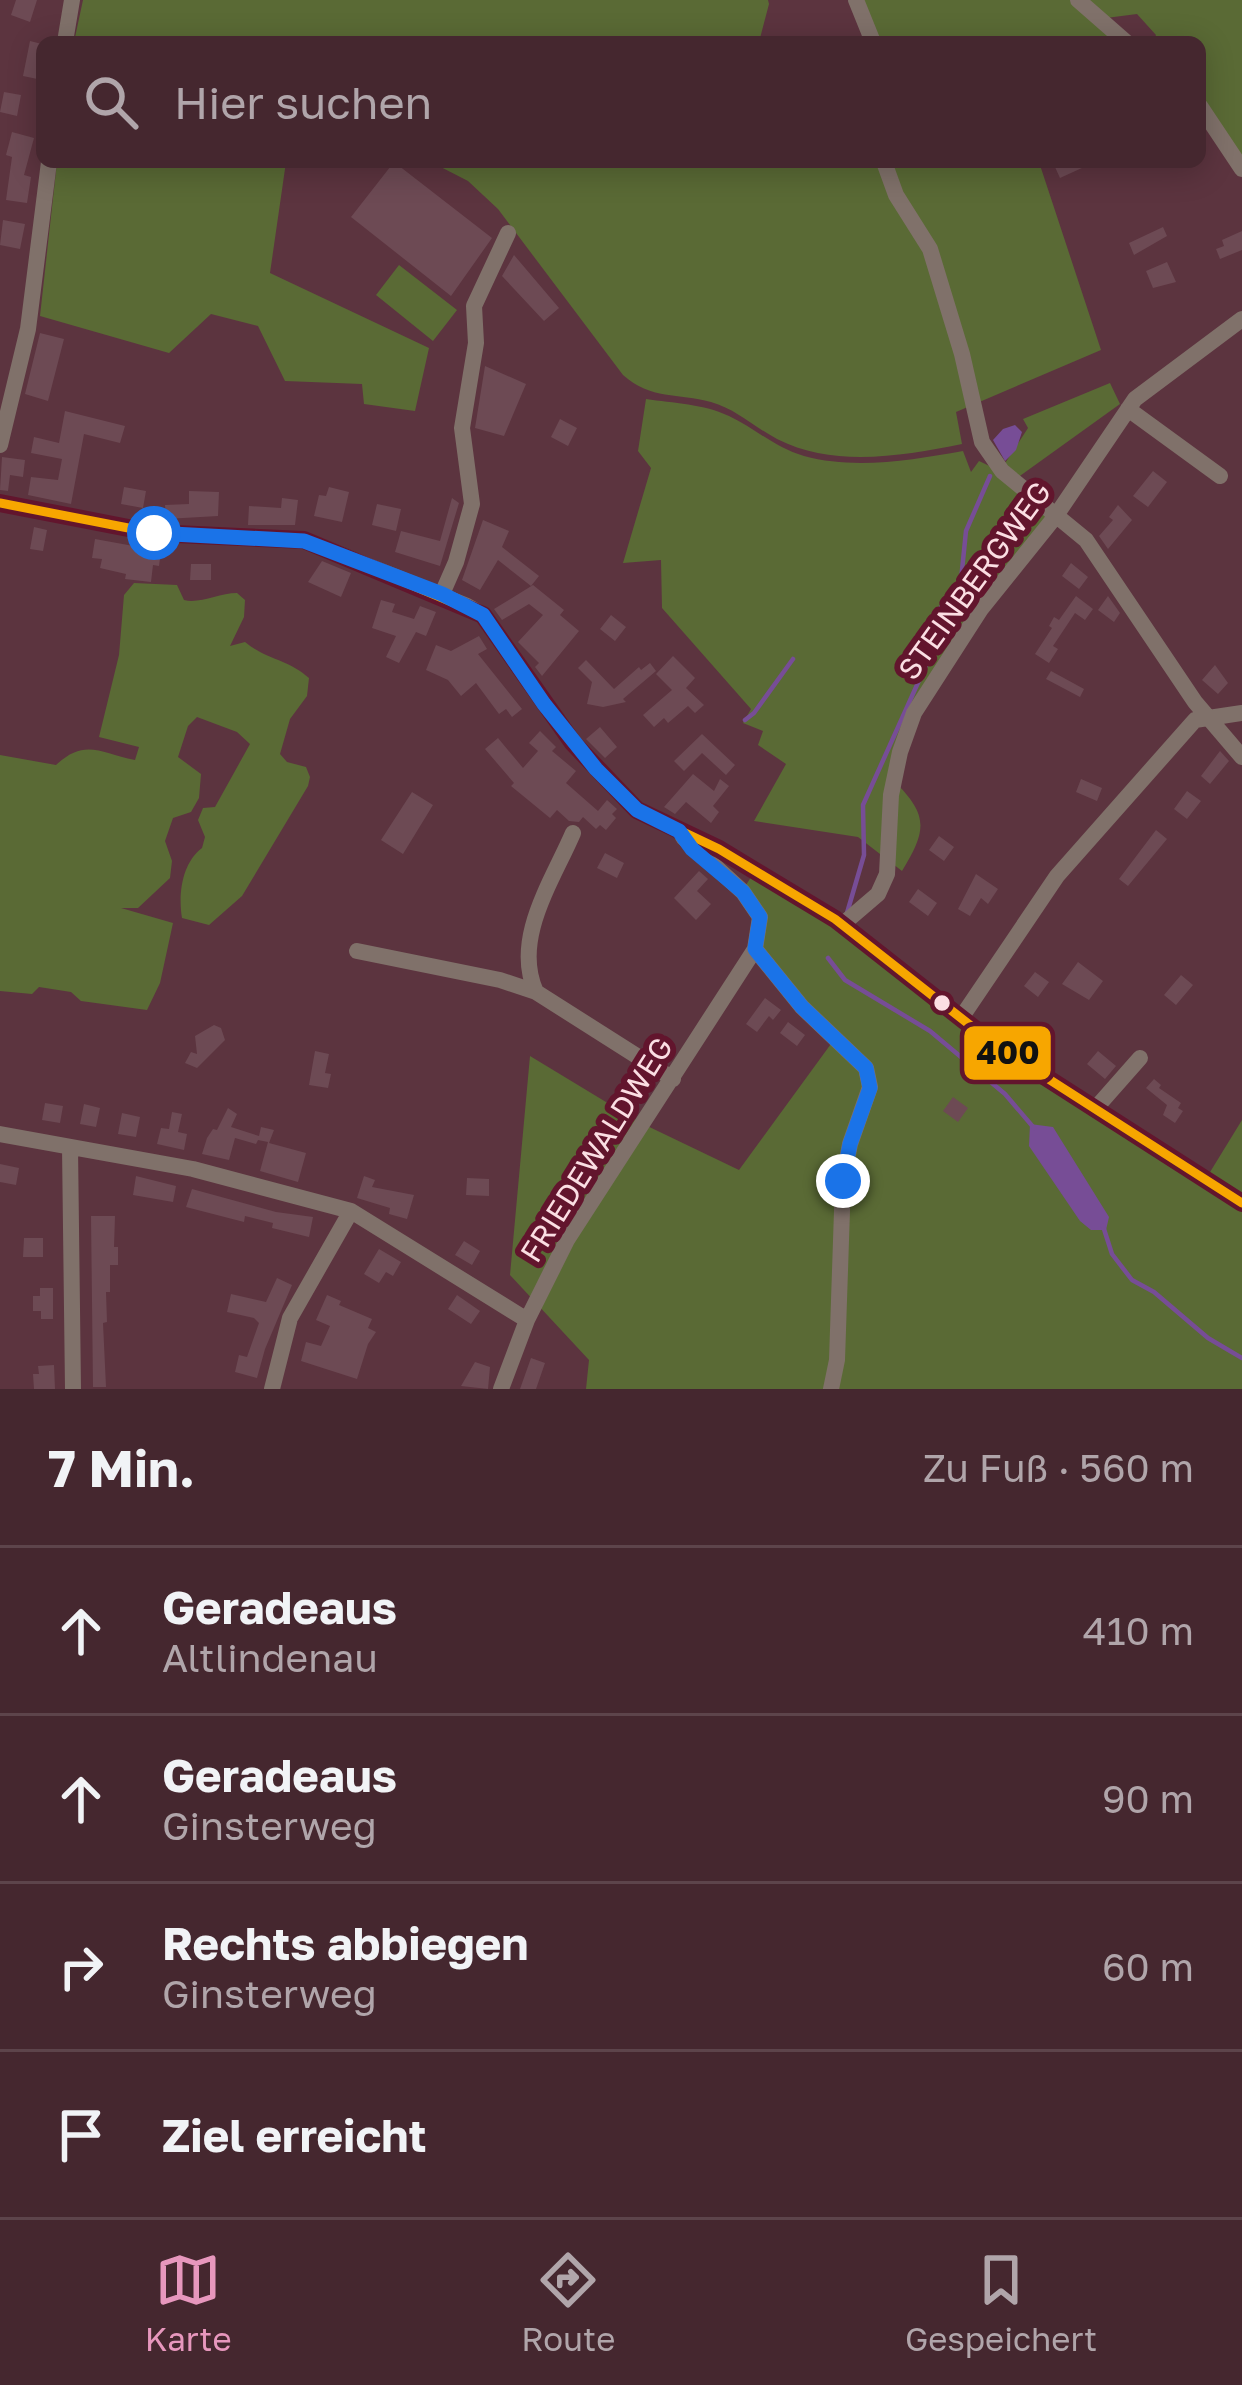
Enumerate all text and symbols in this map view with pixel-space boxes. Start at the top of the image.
search box [36,36,1206,168]
icon: search [78,69,144,135]
text: Hier suchen [174,75,432,129]
street label: STEINBERGWEG [890,474,1058,686]
route start [127,506,181,560]
unlabelled marker [931,992,953,1014]
line badge: 400 [962,1024,1053,1082]
street label: FRIEDEWALDWEG [512,1030,680,1269]
text: 400 [976,1032,1040,1071]
route end [816,1154,870,1208]
text: 7 Min. [48,1437,195,1498]
text: Zu Fuß · 560 m [923,1444,1194,1491]
text: Geradeaus [162,1580,397,1634]
icon: ahead [48,1598,114,1664]
text: 410 m [1083,1607,1194,1654]
text: Altlindenau [162,1634,378,1681]
text: Geradeaus [162,1748,397,1802]
icon: ahead [48,1766,114,1832]
text: 90 m [1102,1775,1194,1822]
text: Ginsterweg [162,1802,377,1849]
text: Rechts abbiegen [162,1916,528,1970]
icon: right [48,1934,114,2000]
text: 60 m [1102,1943,1194,1990]
text: Ginsterweg [162,1970,377,2017]
icon: arrive [48,2102,114,2168]
text: Ziel erreicht [162,2108,427,2162]
tab: Karte [145,2247,232,2358]
tab: Route [521,2247,615,2358]
tab: Gespeichert [905,2247,1097,2358]

